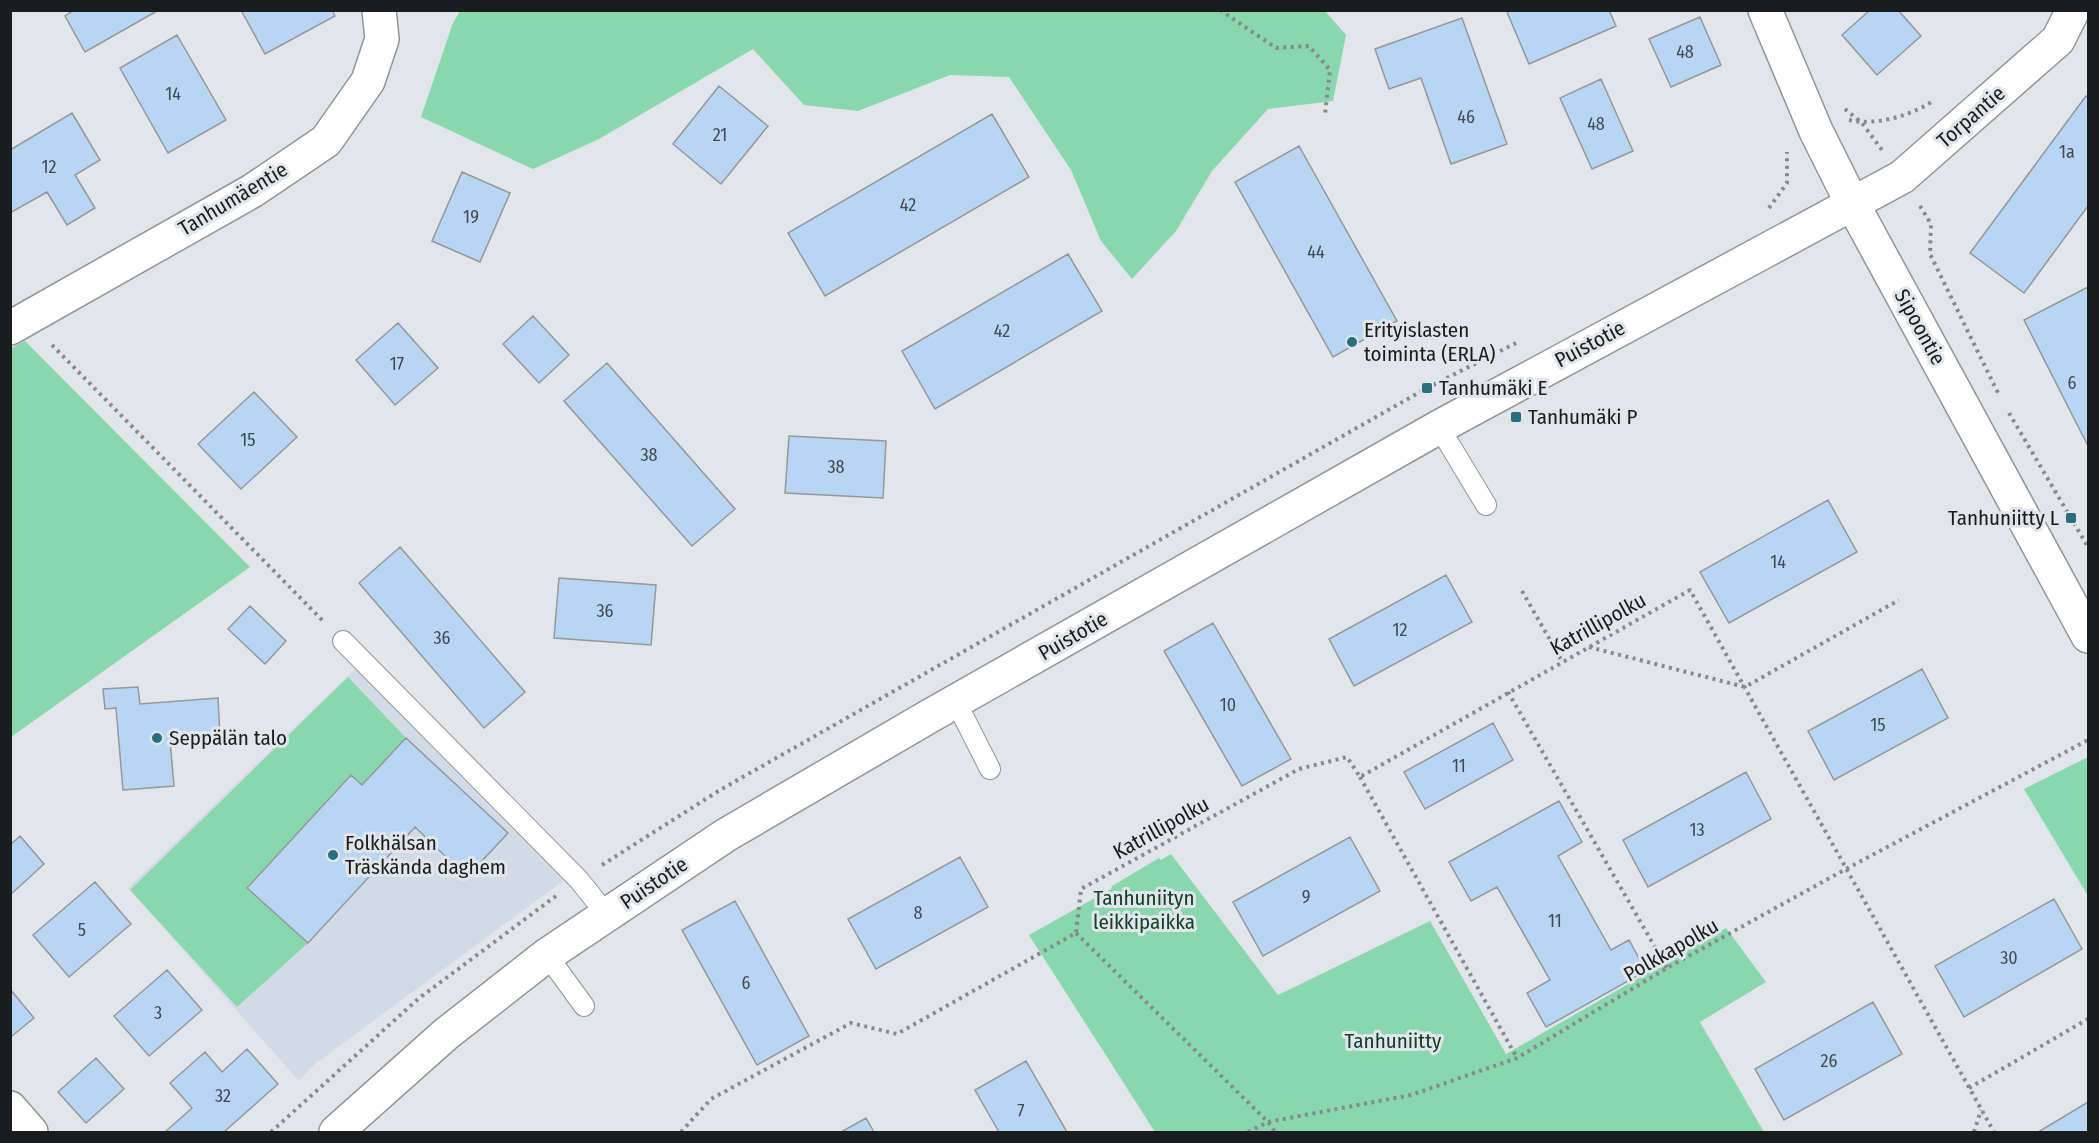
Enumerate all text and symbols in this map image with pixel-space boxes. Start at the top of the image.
house number: 48 [1676,41,1694,63]
street label: Torpantie [1932,80,2010,154]
house number: 14 [165,83,181,105]
house number: 46 [1457,106,1475,128]
house number: 48 [1587,113,1605,135]
house number: 21 [713,124,727,146]
house number: 1a [2059,141,2075,163]
house number: 12 [42,156,57,178]
street label: Tanhumäentie [174,156,292,242]
house number: 42 [900,194,916,216]
house number: 19 [463,206,479,228]
house number: 44 [1307,241,1325,263]
street label: Sipoontie [1889,285,1951,369]
street label: Puistotie [1550,315,1630,373]
place label: Erityislasten toiminta (ERLA) [1364,317,1495,367]
house number: 42 [994,320,1010,342]
marker: Erityislasten toiminta (ERLA) [1345,335,1359,349]
house number: 17 [390,353,404,375]
house number: 6 [2068,372,2077,394]
place label: Tanhumäki E [1439,375,1548,401]
marker: Tanhumäki E [1420,381,1434,395]
place label: Tanhumäki P [1528,404,1638,430]
marker: Tanhumäki P [1509,410,1523,424]
house number: 15 [240,429,256,451]
house number: 38 [640,444,658,466]
house number: 38 [827,456,845,478]
place label: Tanhuniitty L [1948,505,2060,531]
marker: Tanhuniitty L [2064,511,2078,525]
house number: 14 [1770,551,1786,573]
street label: Katrillipolku [1546,587,1650,661]
house number: 36 [596,600,614,622]
street label: Puistotie [1034,606,1112,666]
house number: 12 [1393,619,1408,641]
house number: 36 [433,627,451,649]
house number: 10 [1220,694,1236,716]
house number: 15 [1870,714,1886,736]
place label: Seppälän talo [169,725,287,751]
marker: Seppälän talo [150,731,164,745]
house number: 11 [1452,755,1466,777]
street label: Katrillipolku [1109,791,1213,865]
house number: 13 [1689,819,1705,841]
place label: Folkhälsan Träskända daghem [345,830,506,880]
marker: Folkhälsan Träskända daghem [326,848,340,862]
street label: Puistotie [615,851,693,915]
park label: Tanhuniityn leikkipaikka [1093,885,1195,935]
house number: 9 [1302,886,1310,908]
house number: 8 [914,902,923,924]
house number: 11 [1548,910,1562,932]
street label: Polkkapolku [1619,913,1723,987]
house number: 5 [78,919,86,941]
house number: 30 [2000,947,2018,969]
house number: 6 [742,972,751,994]
house number: 3 [154,1002,162,1024]
park label: Tanhuniitty [1345,1028,1442,1054]
house number: 26 [1821,1050,1838,1072]
house number: 32 [215,1085,231,1107]
house number: 7 [1017,1100,1025,1122]

